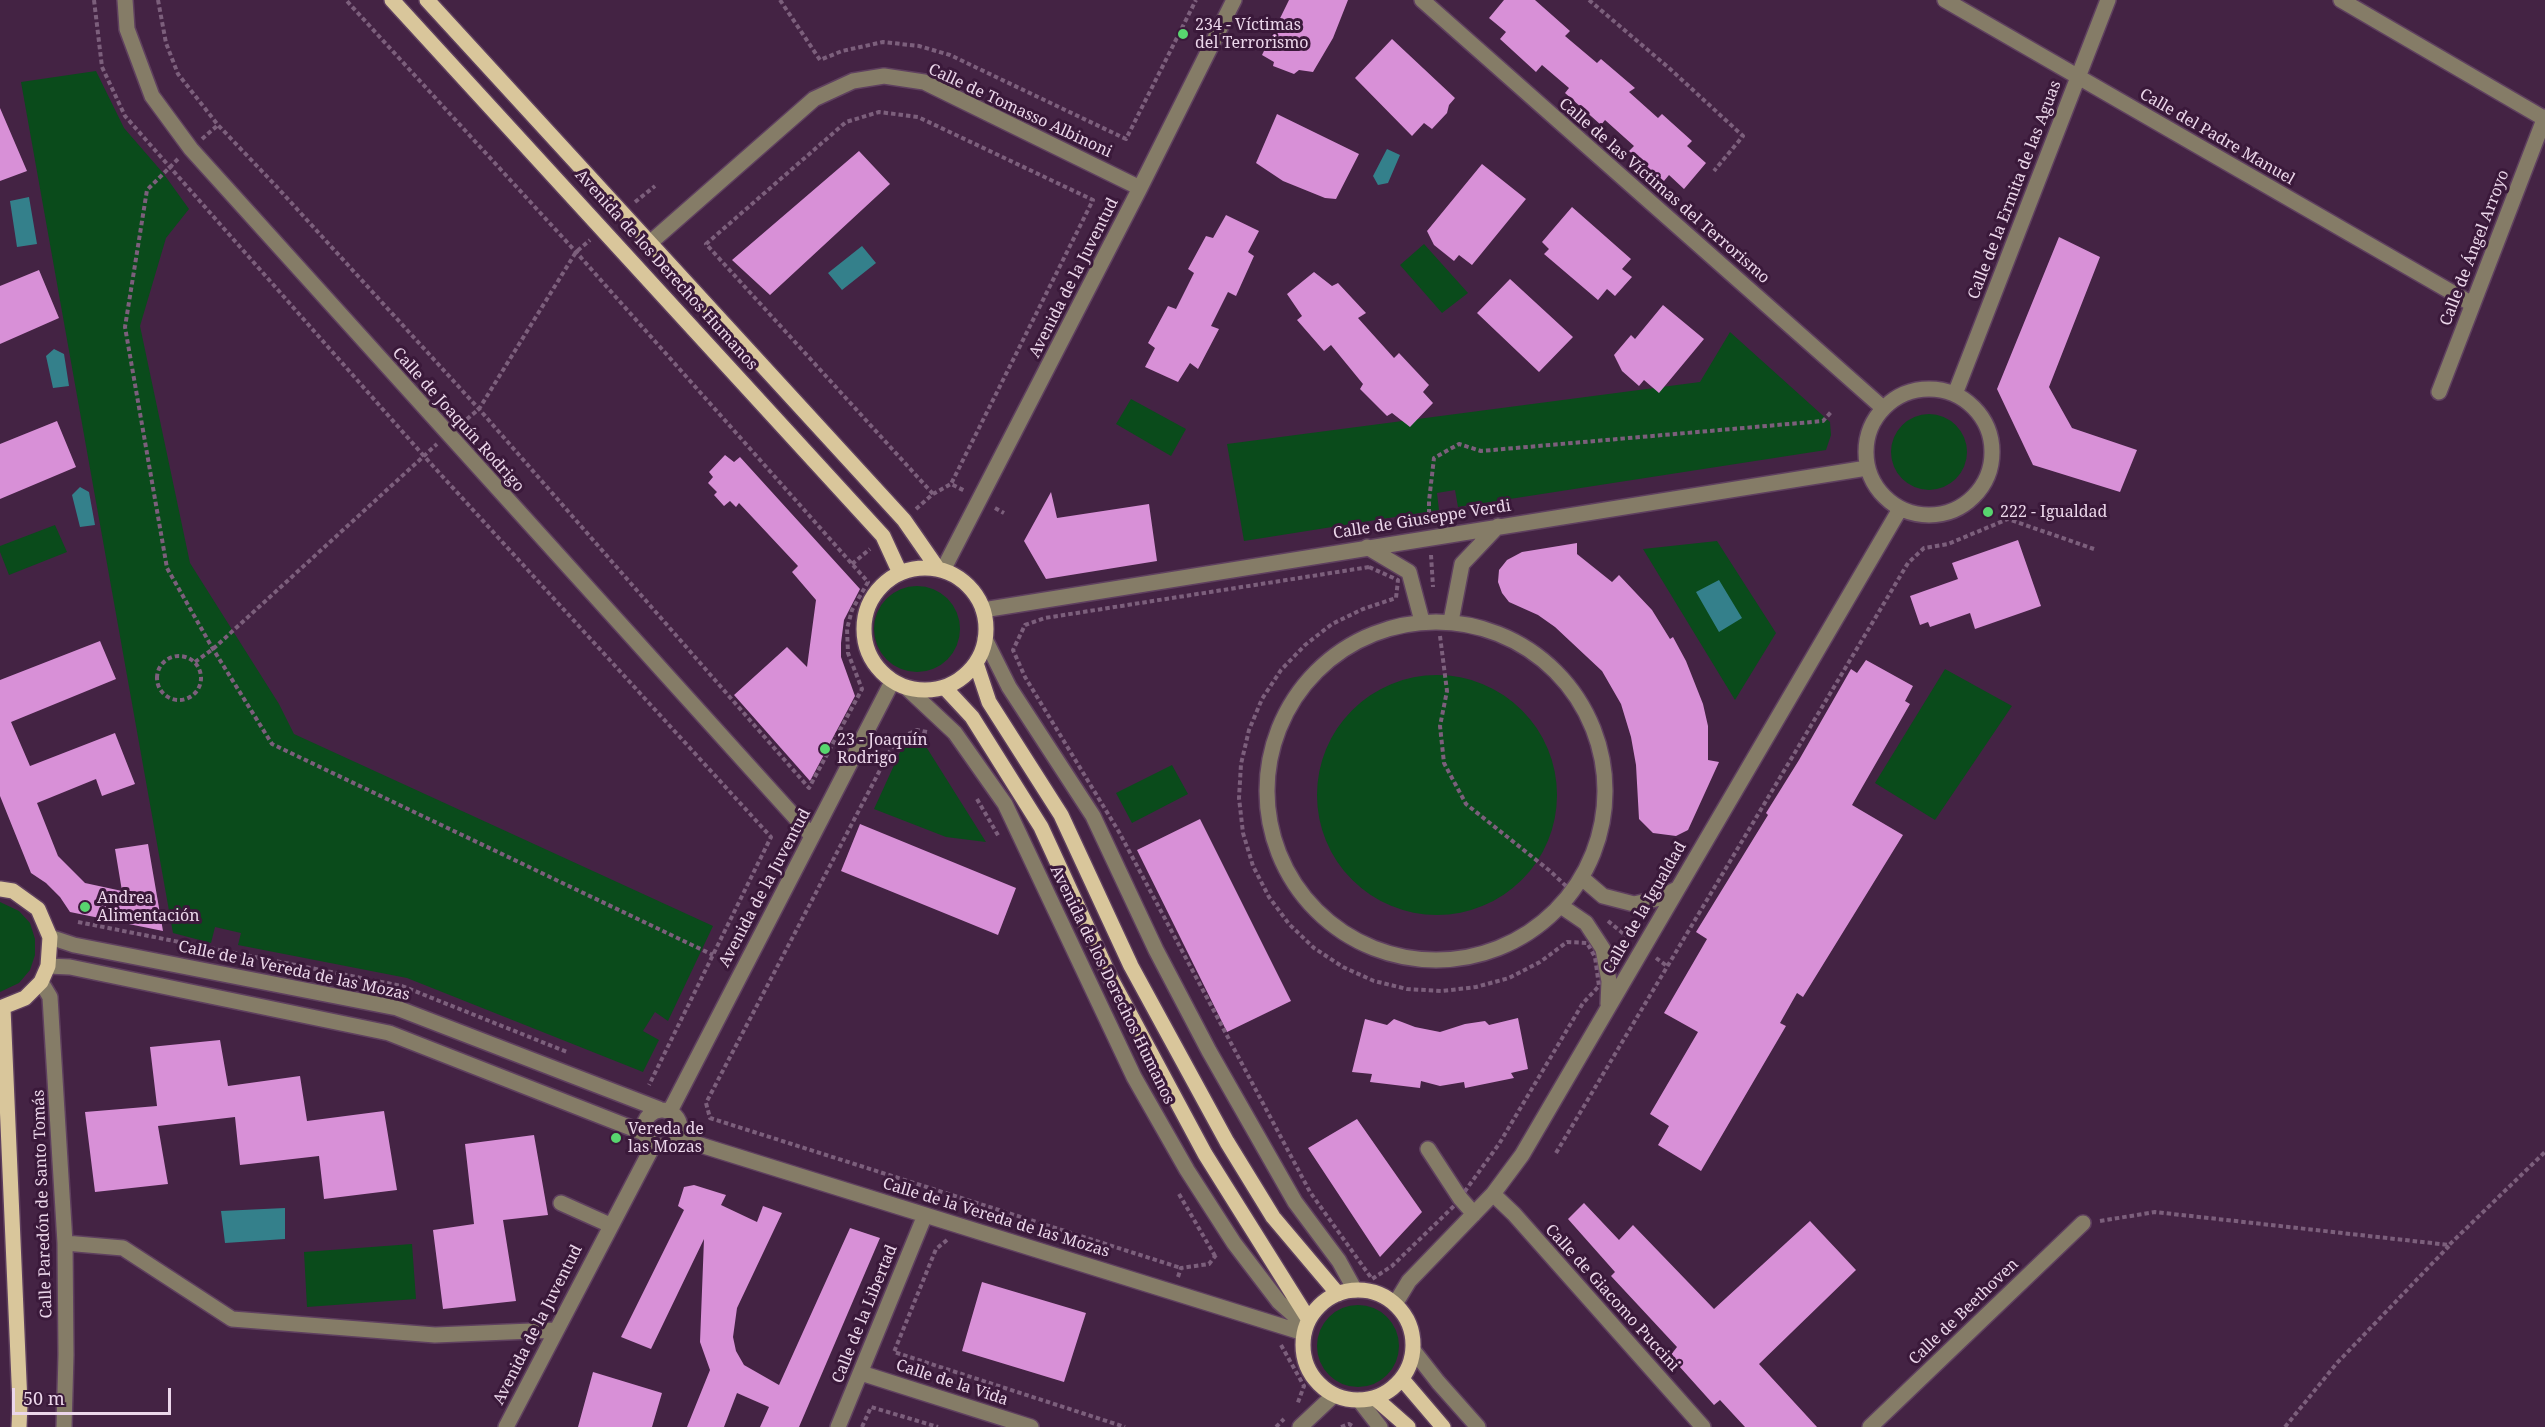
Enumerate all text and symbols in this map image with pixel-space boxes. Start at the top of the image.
place label: 234 - Víctimas del Terrorismo [1195,15,1309,53]
marker: 234 - Víctimas del Terrorismo [1176,27,1190,41]
street label: Calle de Tomasso Albinoni [925,60,1115,162]
street label: Calle de la Ermita de las Aguas [1964,78,2066,302]
street label: Calle del Padre Manuel [2136,85,2298,189]
street label: Calle de las Víctimas del Terrorismo [1555,94,1773,288]
street label: Avenida de los Derechos Humanos [571,166,761,374]
street label: Calle de Ángel Arroyo [2436,167,2514,329]
street label: Avenida de la Juventud [1025,195,1123,361]
street label: Calle de Joaquín Rodrigo [388,344,528,496]
street label: Calle de Giuseppe Verdi [1332,496,1512,544]
place label: 222 - Igualdad [2000,502,2107,522]
marker: 222 - Igualdad [1981,505,1995,519]
place label: 23 - Joaquín Rodrigo [837,730,928,768]
marker: 23 - Joaquín Rodrigo [818,742,832,756]
street label: Avenida de la Juventud [715,805,815,971]
street label: Calle de la Igualdad [1599,839,1691,977]
street label: Avenida de los Derechos Humanos [1046,862,1178,1108]
place label: Andrea Alimentación [97,888,200,926]
marker: Andrea Alimentación [78,900,92,914]
street label: Calle de la Vereda de las Mozas [177,937,411,1005]
street label: Calle Paredón de Santo Tomás [29,1089,57,1319]
place label: Vereda de las Mozas [628,1119,704,1157]
marker: Vereda de las Mozas [609,1131,623,1145]
street label: Calle de la Vereda de las Mozas [880,1174,1112,1262]
street label: Calle de Giacomo Puccini [1541,1220,1683,1376]
street label: Avenida de la Juventud [489,1242,587,1408]
street label: Calle de la Libertad [828,1242,902,1386]
street label: Calle de Beethoven [1905,1255,2023,1369]
street label: Calle de la Vida [893,1356,1011,1410]
scale bar [15,1376,174,1414]
text: 50 m [23,1386,65,1410]

